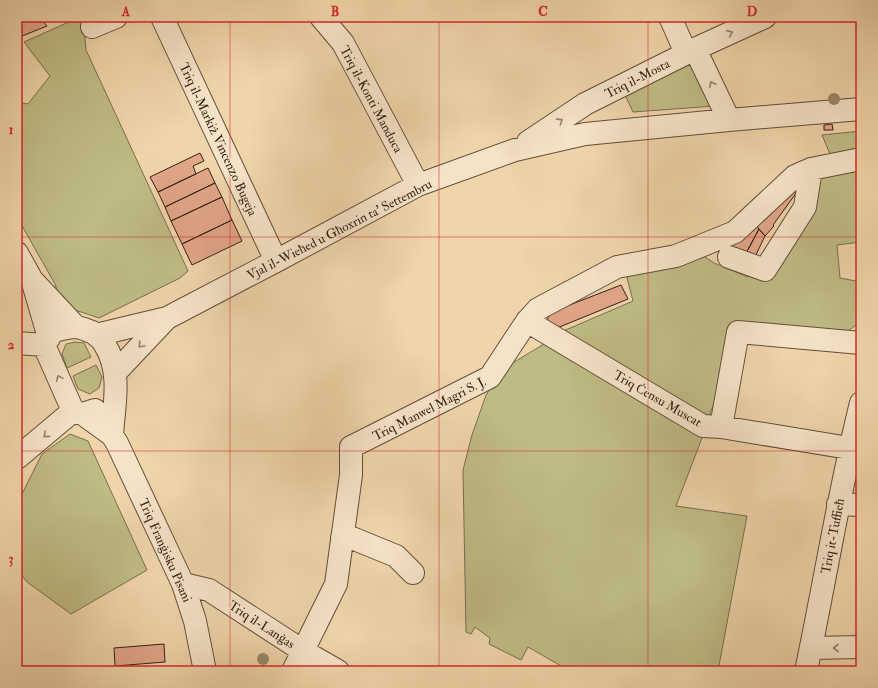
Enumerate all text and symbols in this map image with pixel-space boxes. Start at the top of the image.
text: A [121,4,131,20]
text: B [331,4,339,20]
text: C [538,4,548,20]
text: D [747,4,758,20]
one-way arrow [726,30,733,38]
street label: Triq il-Konti Manduca [336,43,406,156]
street label: Triq il-Mosta [602,55,673,102]
street label: Triq il-Markiż Vincenzo Bugeja [176,60,261,219]
one-way arrow [710,81,717,89]
one-way arrow [555,119,562,126]
text: 1 [9,122,14,138]
street label: Vjal il-Wieħed u Għoxrin ta' Settembru [244,176,435,284]
text: 2 [8,337,15,353]
one-way arrow [138,340,146,348]
street label: Triq Ċensu Muscat [611,367,704,431]
street label: Triq Manwel Magri S. J. [370,373,489,444]
one-way arrow [56,374,64,382]
one-way arrow [43,430,50,437]
street label: Triq Franġisku Pisani [135,496,195,605]
street label: Triq it-Tuffieħ [818,497,848,575]
text: 3 [9,551,14,567]
street label: Triq il-Lanġas [225,597,298,653]
one-way arrow [833,644,839,652]

